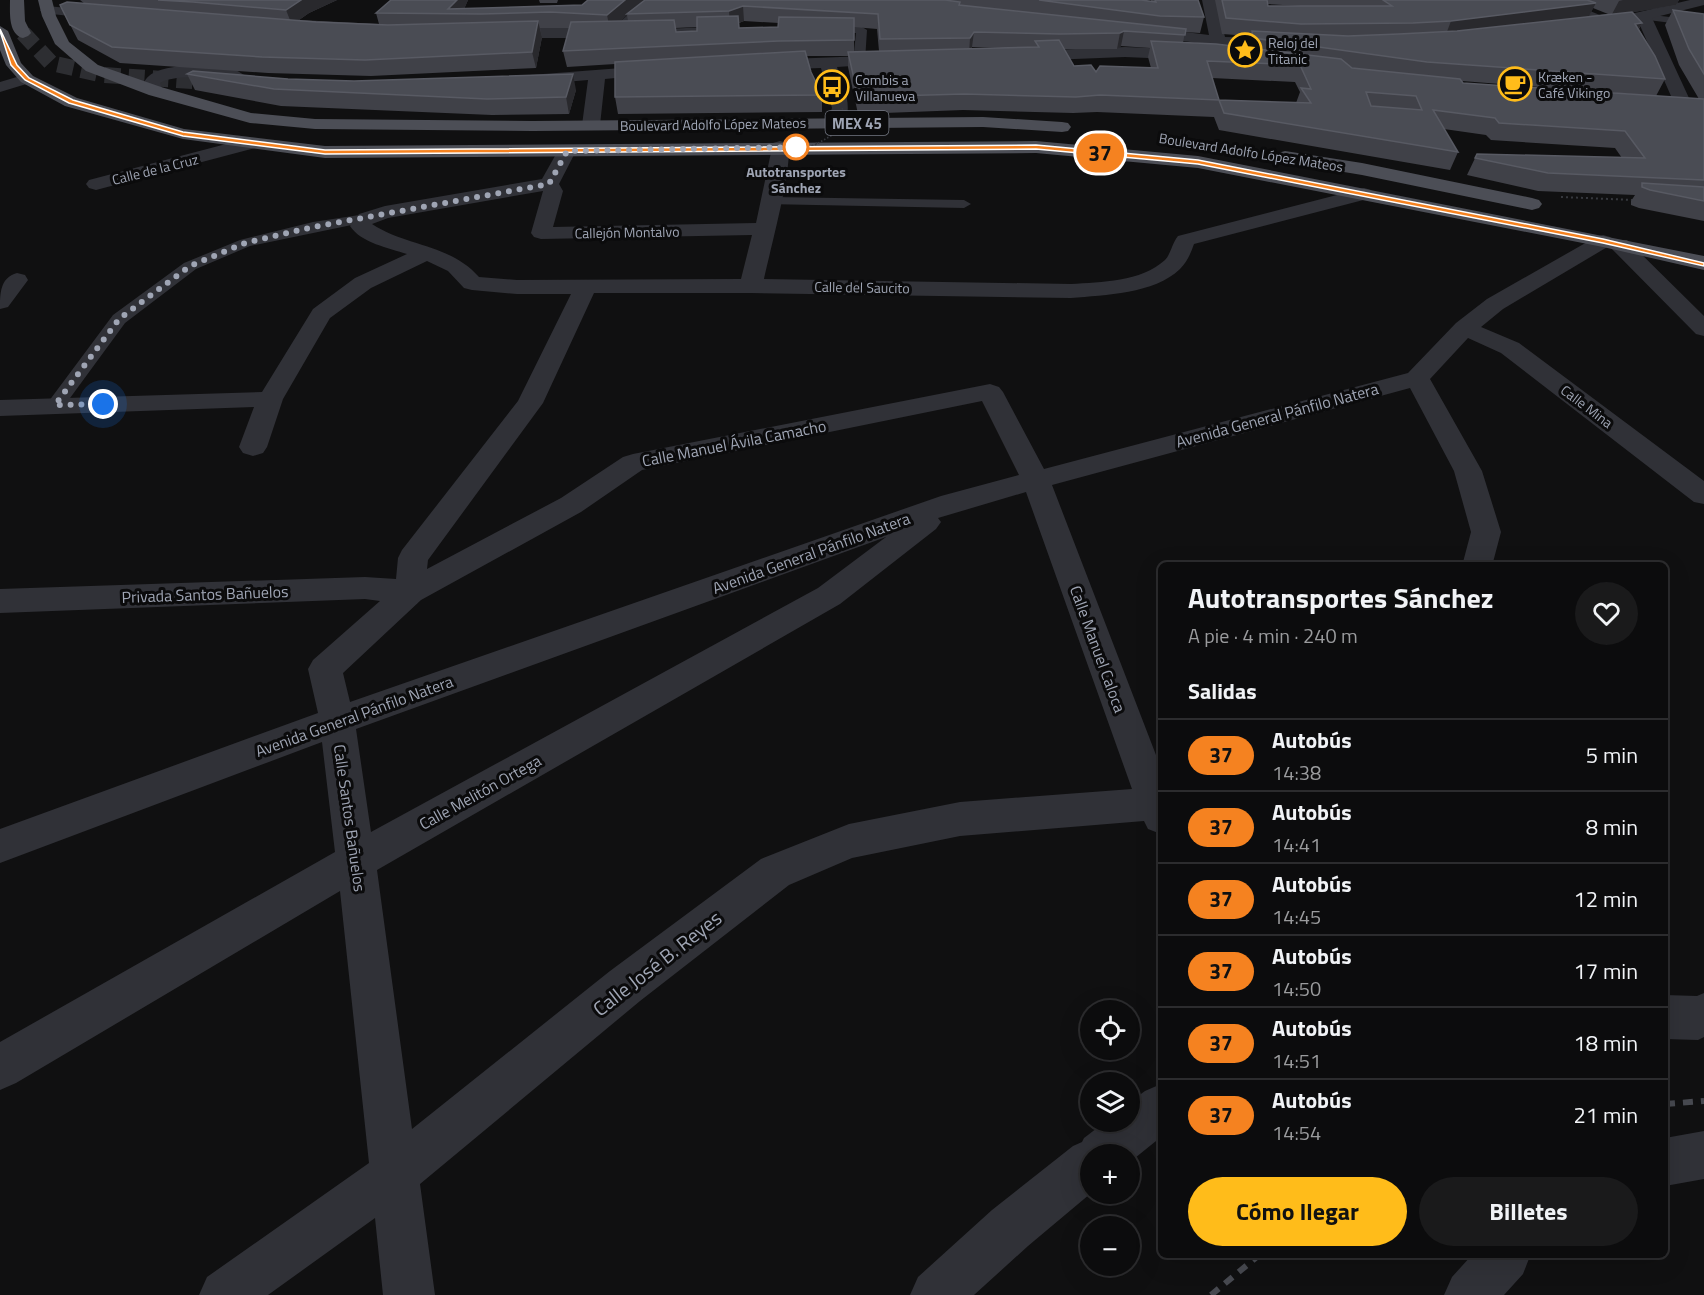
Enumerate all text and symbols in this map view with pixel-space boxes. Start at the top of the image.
place icon: Reloj del Titanic [1227,32,1263,68]
place label: Reloj del Titanic [1268,32,1318,69]
cafe icon: Kræken - Café Vikingo [1497,66,1533,102]
place label: Kræken - Café Vikingo [1538,66,1610,103]
bus stop icon: Combis a Villanueva [814,69,850,105]
place label: Combis a Villanueva [855,69,915,106]
road number: MEX 45 [826,111,888,135]
street label: Boulevard Adolfo López Mateos [620,112,806,136]
street label: Boulevard Adolfo López Mateos [1157,127,1345,177]
marker: Autotransportes Sánchez [783,134,809,160]
line badge: 37 [1073,134,1127,172]
text: 37 [1088,137,1112,169]
street label: Calle de la Cruz [110,148,200,190]
place label: Autotransportes Sánchez [746,161,846,198]
street label: Callejón Montalvo [574,221,680,243]
street label: Calle del Saucito [814,276,910,298]
street label: Avenida General Pánfilo Natera [1173,376,1381,454]
street label: Calle Mina [1556,379,1618,433]
your location [88,389,118,419]
street label: Calle Manuel Ávila Camacho [640,413,828,473]
street label: Avenida General Pánfilo Natera [709,506,913,600]
text: Autotransportes Sánchez [1188,576,1493,619]
street label: Privada Santos Bañuelos [121,579,289,609]
street label: Calle Manuel Caloca [1064,582,1132,716]
button: heart [1575,582,1638,645]
text: A pie · 4 min · 240 m [1188,620,1358,651]
street label: Avenida General Pánfilo Natera [252,669,456,763]
text: Salidas [1188,674,1257,708]
text: Autobús [1272,723,1352,757]
text: 5 min [1586,738,1638,772]
text: 37 [1209,739,1233,771]
street label: Calle Santos Bañuelos [328,743,372,893]
street label: Calle Melitón Ortega [414,748,546,836]
text: 14:38 [1272,757,1321,788]
text: Autobús [1272,795,1352,829]
text: 8 min [1586,810,1638,844]
text: 37 [1209,811,1233,843]
text: 14:41 [1272,829,1321,860]
text: Autobús [1272,867,1352,901]
text: 12 min [1573,882,1638,916]
text: 37 [1209,883,1233,915]
text: 14:45 [1272,901,1321,932]
street label: Calle José B. Reyes [586,903,728,1023]
text: Autobús [1272,939,1352,973]
text: 17 min [1573,954,1638,988]
text: 37 [1209,955,1233,987]
text: 14:50 [1272,973,1321,1004]
map controls [1080,1000,1140,1276]
button: locate [1080,1000,1140,1060]
text: Autobús [1272,1011,1352,1045]
text: 18 min [1573,1026,1638,1060]
text: 37 [1209,1027,1233,1059]
text: 14:51 [1272,1045,1321,1076]
button: layers [1080,1072,1140,1132]
text: Autobús [1272,1083,1352,1117]
text: 21 min [1573,1098,1638,1132]
text: 37 [1209,1099,1233,1131]
text: 14:54 [1272,1117,1321,1148]
button: + [1080,1144,1140,1204]
button: Cómo llegar [1188,1177,1407,1246]
button: Billetes [1419,1177,1638,1246]
button: − [1080,1216,1140,1276]

